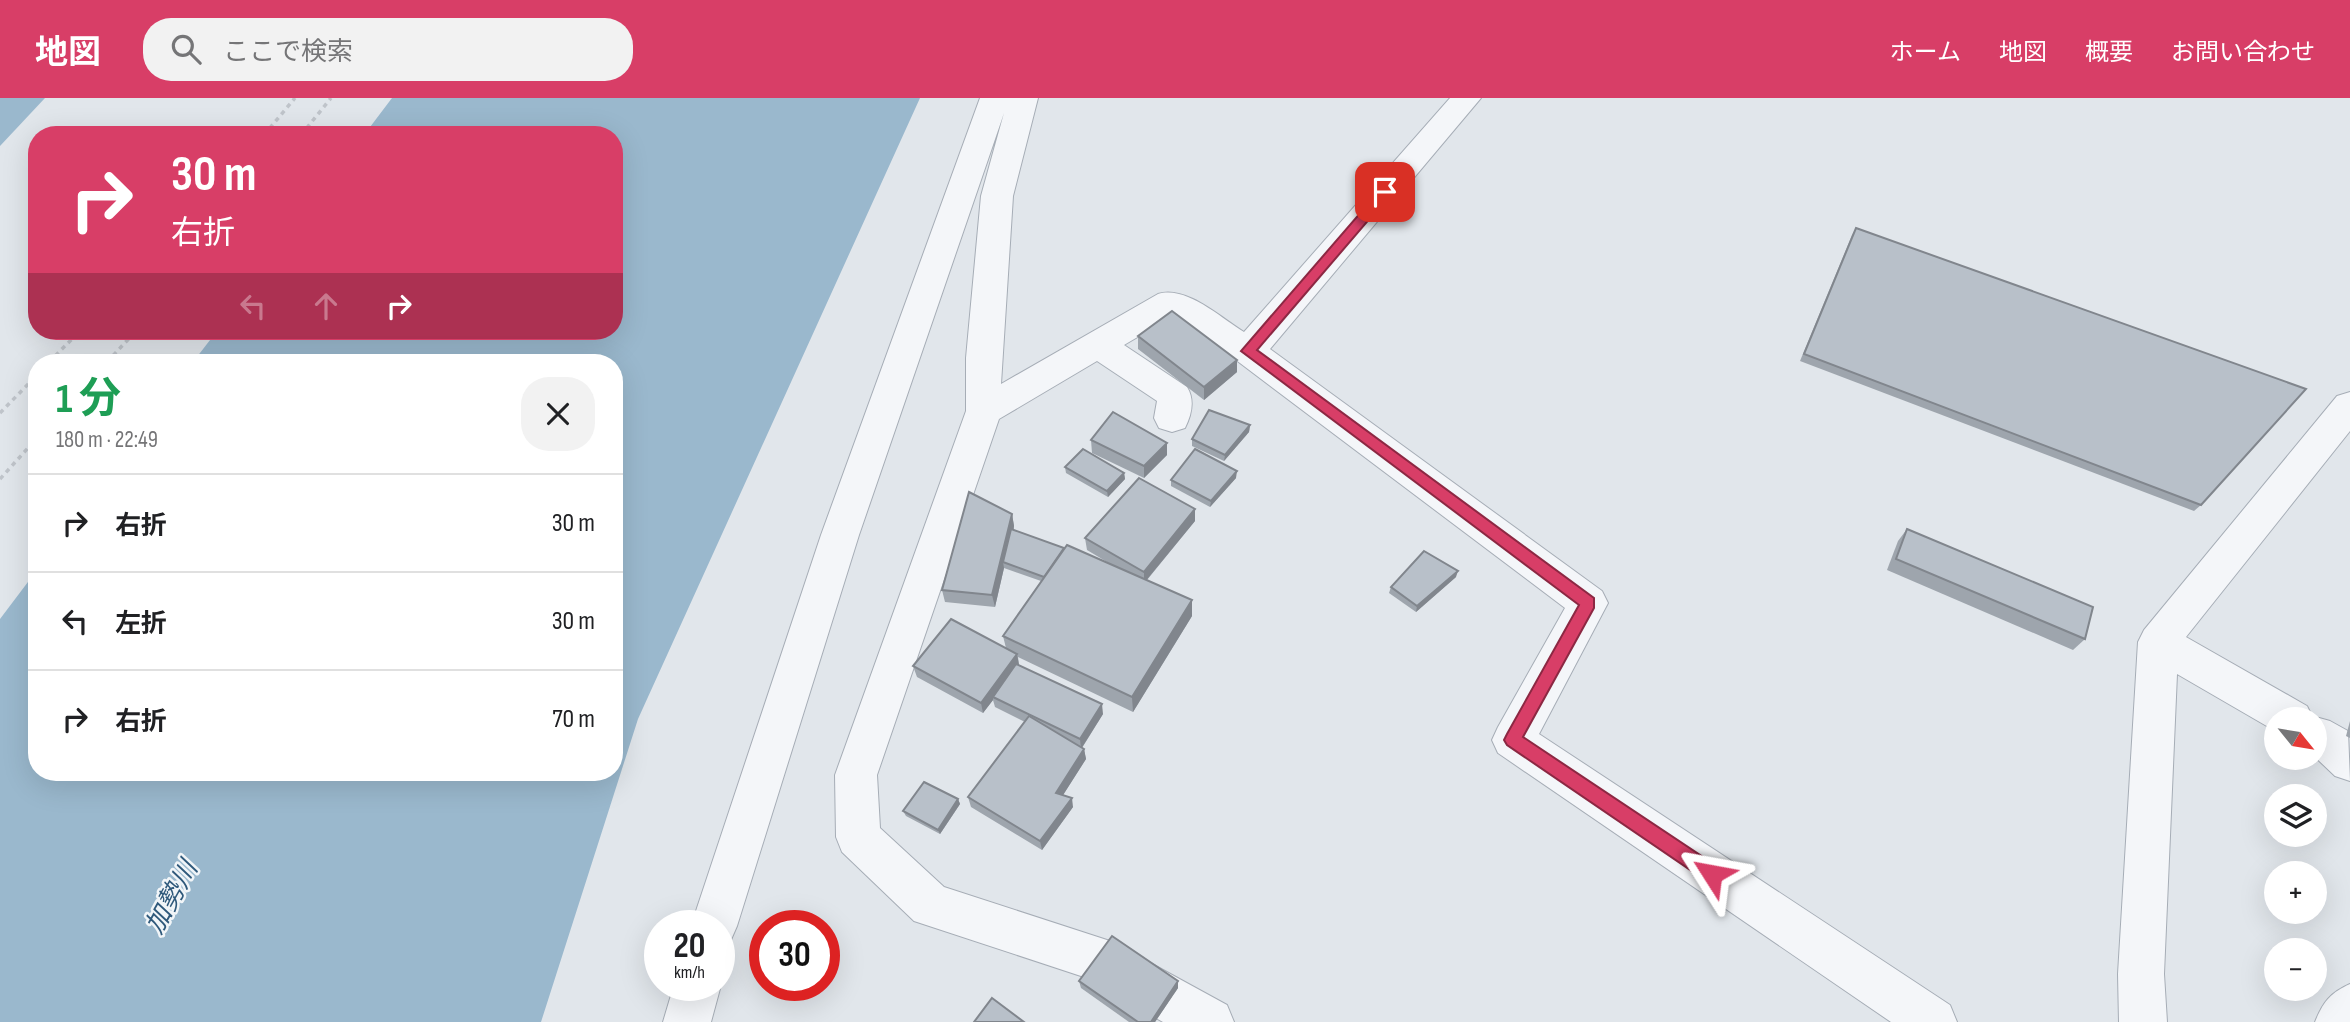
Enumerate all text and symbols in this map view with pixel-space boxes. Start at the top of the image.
search box [143,18,633,81]
icon: search [167,30,205,68]
text: 地図 [35,33,101,73]
text: ここで検索 [223,37,353,68]
text: ホーム [1890,38,1961,67]
text: 地図 [1999,38,2047,67]
text: 概要 [2085,38,2133,67]
text: お問い合わせ [2171,38,2315,67]
text: 30 m [171,146,256,205]
icon: right [56,154,147,245]
pin [1355,162,1415,222]
icon: arrive [1366,173,1404,211]
text: 右折 [171,214,235,253]
icon: left [234,287,272,325]
icon: ahead [307,287,345,325]
icon: right [380,287,418,325]
text: 1 分 [56,374,121,425]
button: close [521,377,595,451]
text: 180 m · 22:49 [56,426,158,454]
icon: right [56,504,94,542]
text: 30 m [552,508,595,539]
text: 右折 [115,511,167,542]
icon: left [56,602,94,640]
text: 30 m [552,606,595,637]
text: 左折 [115,609,167,640]
icon: right [56,700,94,738]
text: 70 m [552,704,595,735]
text: 右折 [115,707,167,738]
north arrow [2264,707,2328,770]
map controls [2264,707,2327,1001]
button: layers [2264,784,2327,847]
position arrow [1675,837,1749,911]
water label: 加勢川 [140,853,206,939]
button: + [2264,861,2327,924]
speed limit sign: 30 [749,910,840,1001]
text: 20 [674,925,706,968]
button: − [2264,938,2327,1001]
text: km/h [674,962,705,983]

